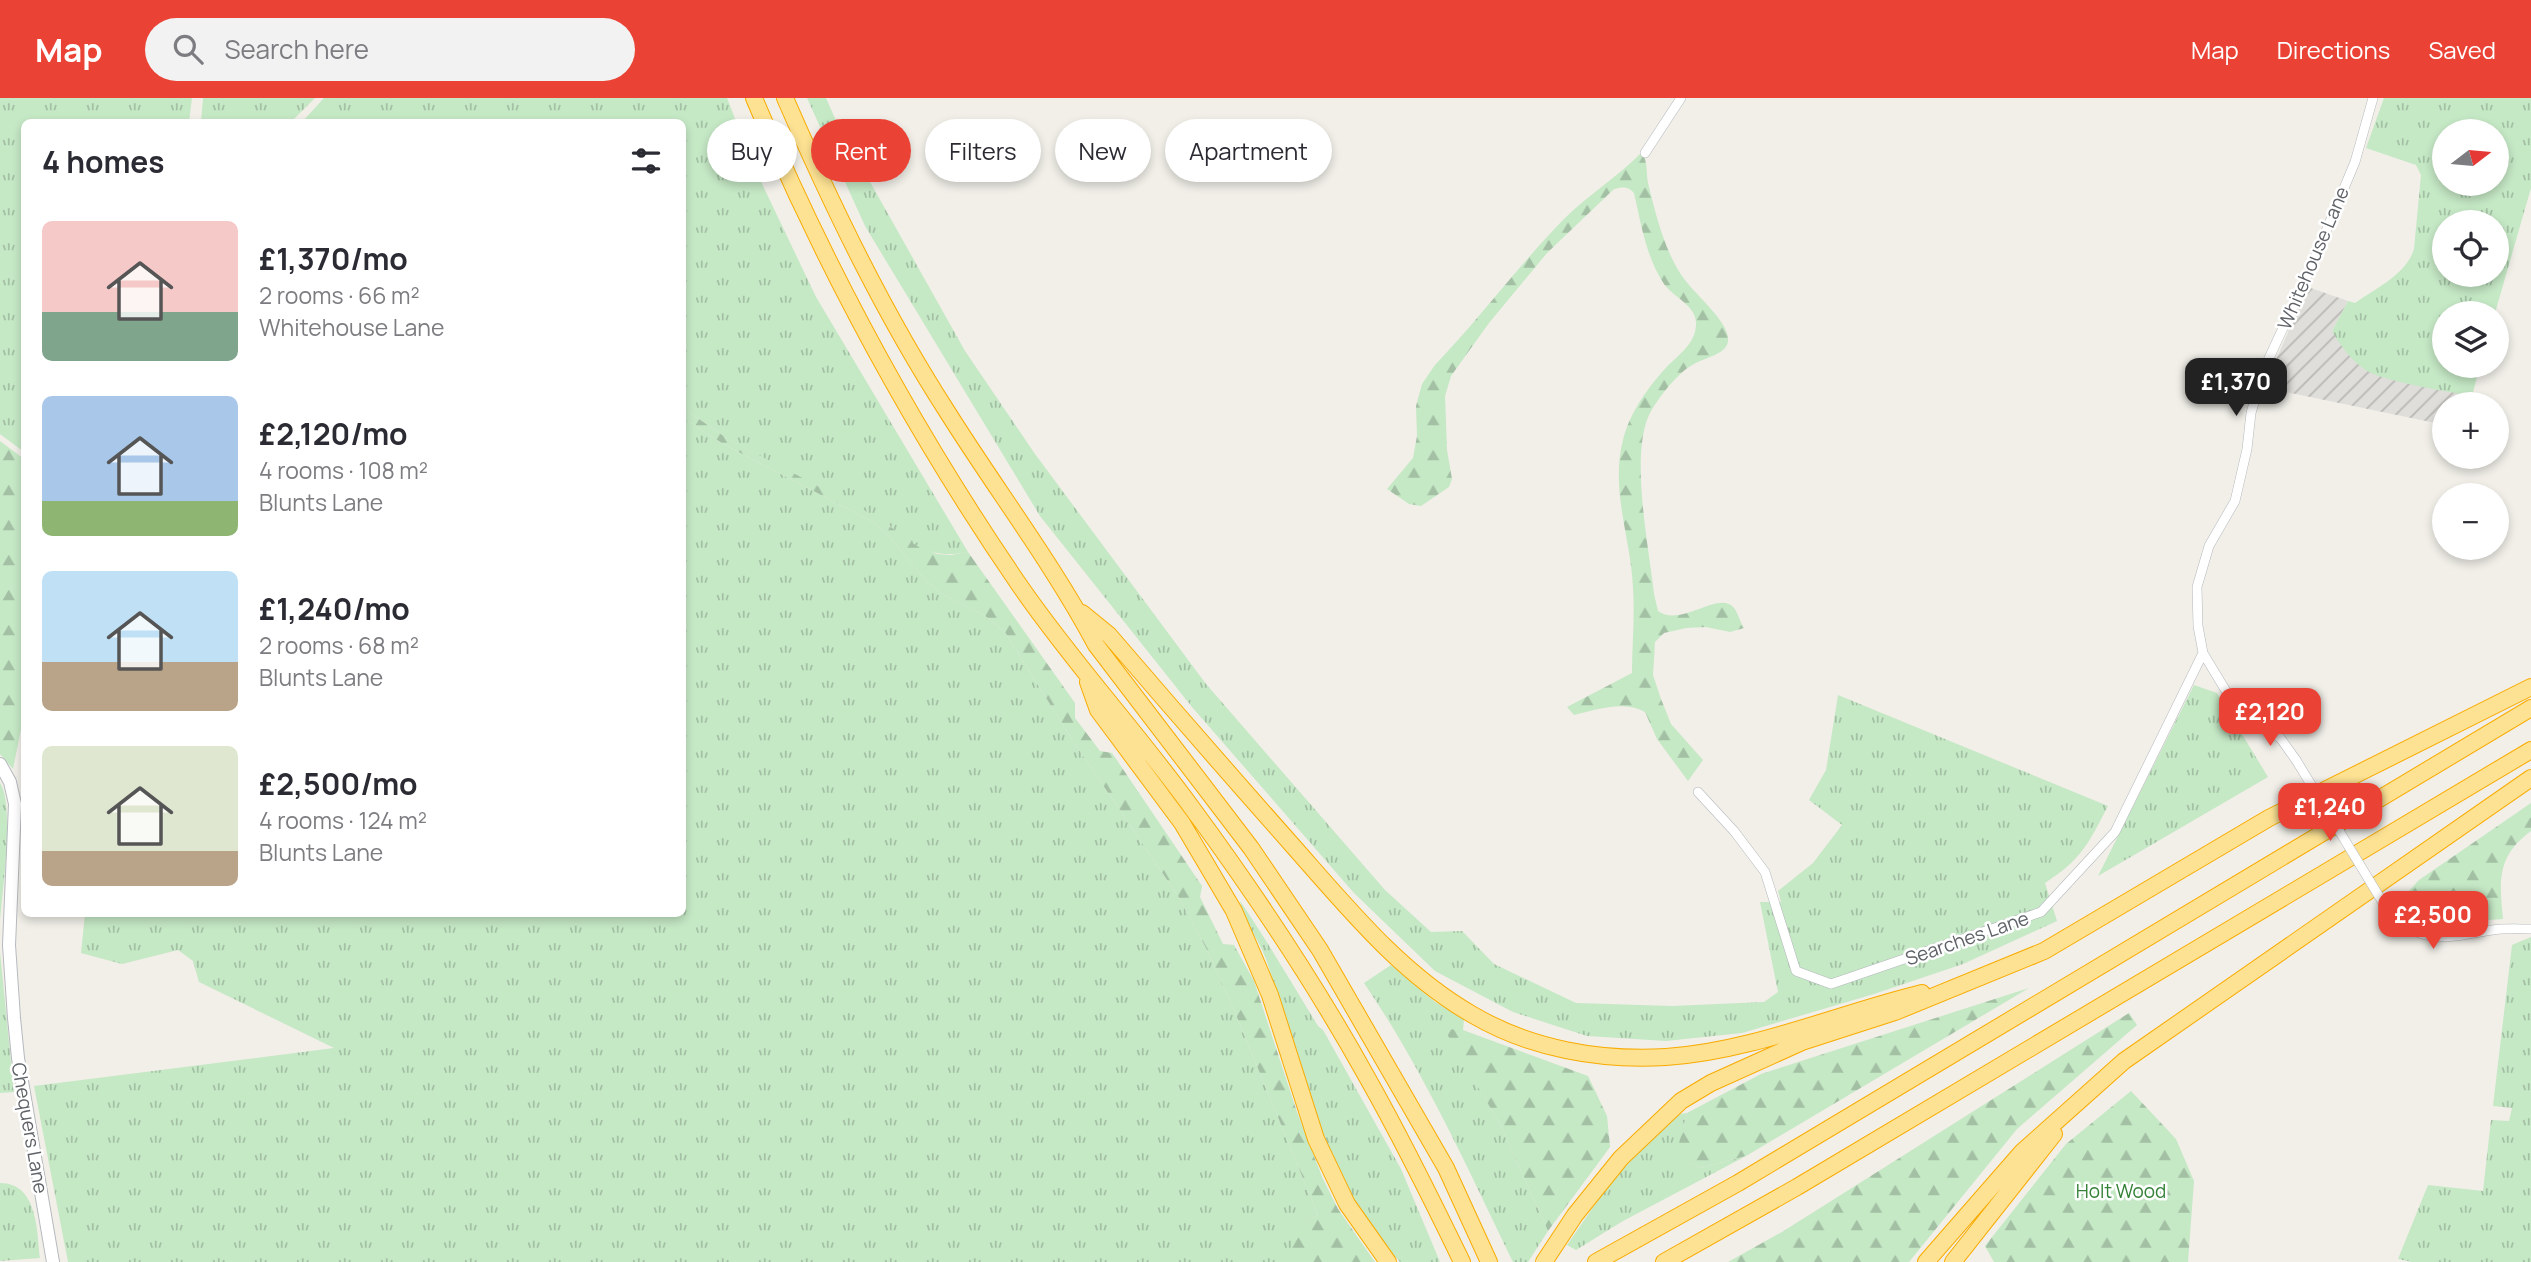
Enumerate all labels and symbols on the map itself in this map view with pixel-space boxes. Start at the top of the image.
north arrow [2432,119,2510,196]
street label: Whitehouse Lane [2271,182,2355,334]
pin: £1,370 [2179,358,2293,418]
pin: £2,120 [2213,688,2327,748]
pin: £1,240 [2273,784,2387,843]
pin: £2,500 [2376,892,2490,951]
street label: Searches Lane [1902,905,2032,971]
street label: Chequers Lane [6,1061,54,1195]
park label: Holt Wood [2076,1178,2166,1204]

